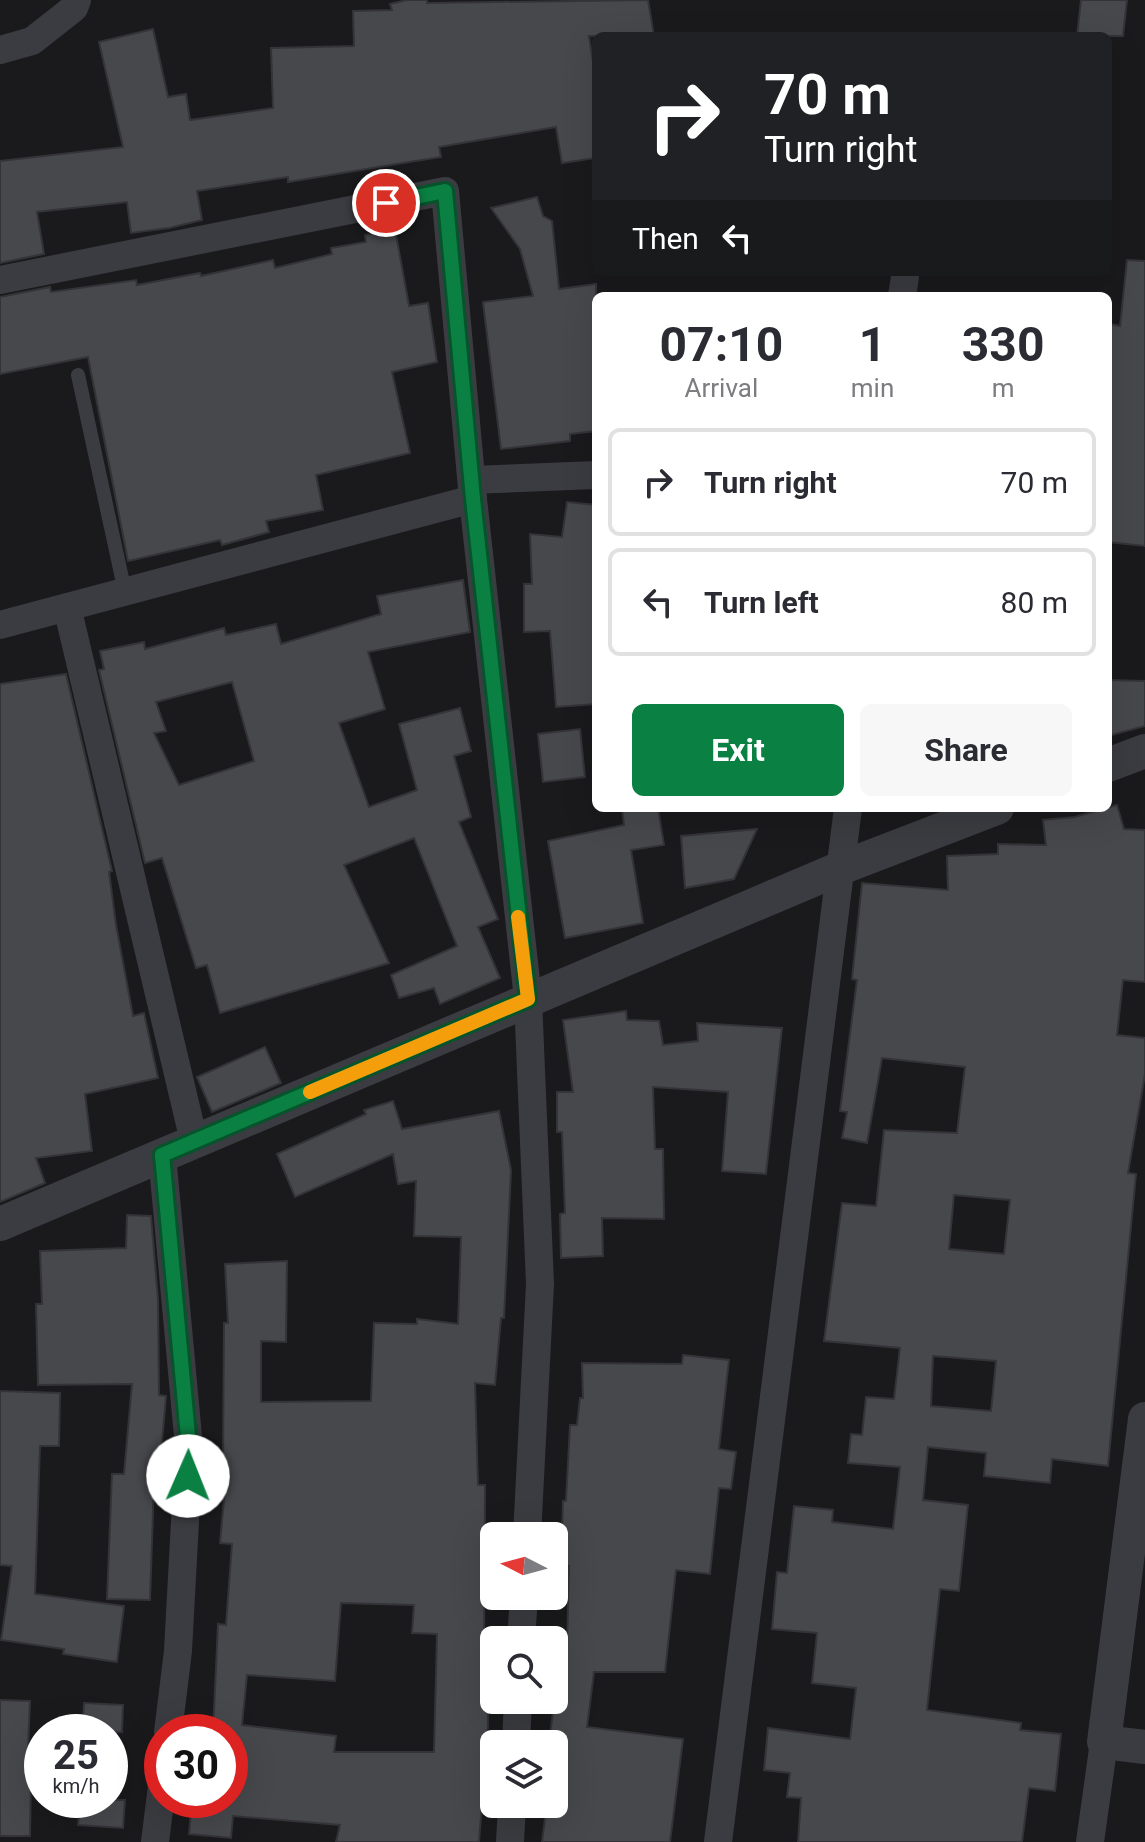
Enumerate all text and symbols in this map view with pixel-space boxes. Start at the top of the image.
text: 70 m [764,62,891,128]
icon: right [632,64,736,168]
text: Turn right [764,129,917,171]
pin [352,169,420,237]
icon: arrive [364,181,408,225]
icon: left [715,216,759,260]
text: Then [632,221,699,256]
text: 07:10 [660,316,783,373]
text: 1 [859,316,886,373]
text: 330 [962,316,1044,373]
text: Arrival [685,373,758,403]
text: min [851,373,894,403]
text: m [992,373,1015,403]
icon: right [636,460,680,504]
text: Turn right [704,465,837,500]
text: 70 m [1001,465,1068,500]
icon: left [636,580,680,624]
text: Turn left [704,585,819,620]
text: 80 m [1001,585,1068,620]
button: Exit [632,704,844,796]
button: Share [860,704,1072,796]
position arrow [146,1434,230,1518]
north arrow [480,1522,568,1610]
map controls [480,1522,568,1818]
button: search [480,1626,568,1714]
speed limit sign: 30 [144,1714,248,1818]
button: layers [480,1730,568,1818]
text: 25 [53,1732,99,1779]
text: km/h [53,1774,99,1798]

